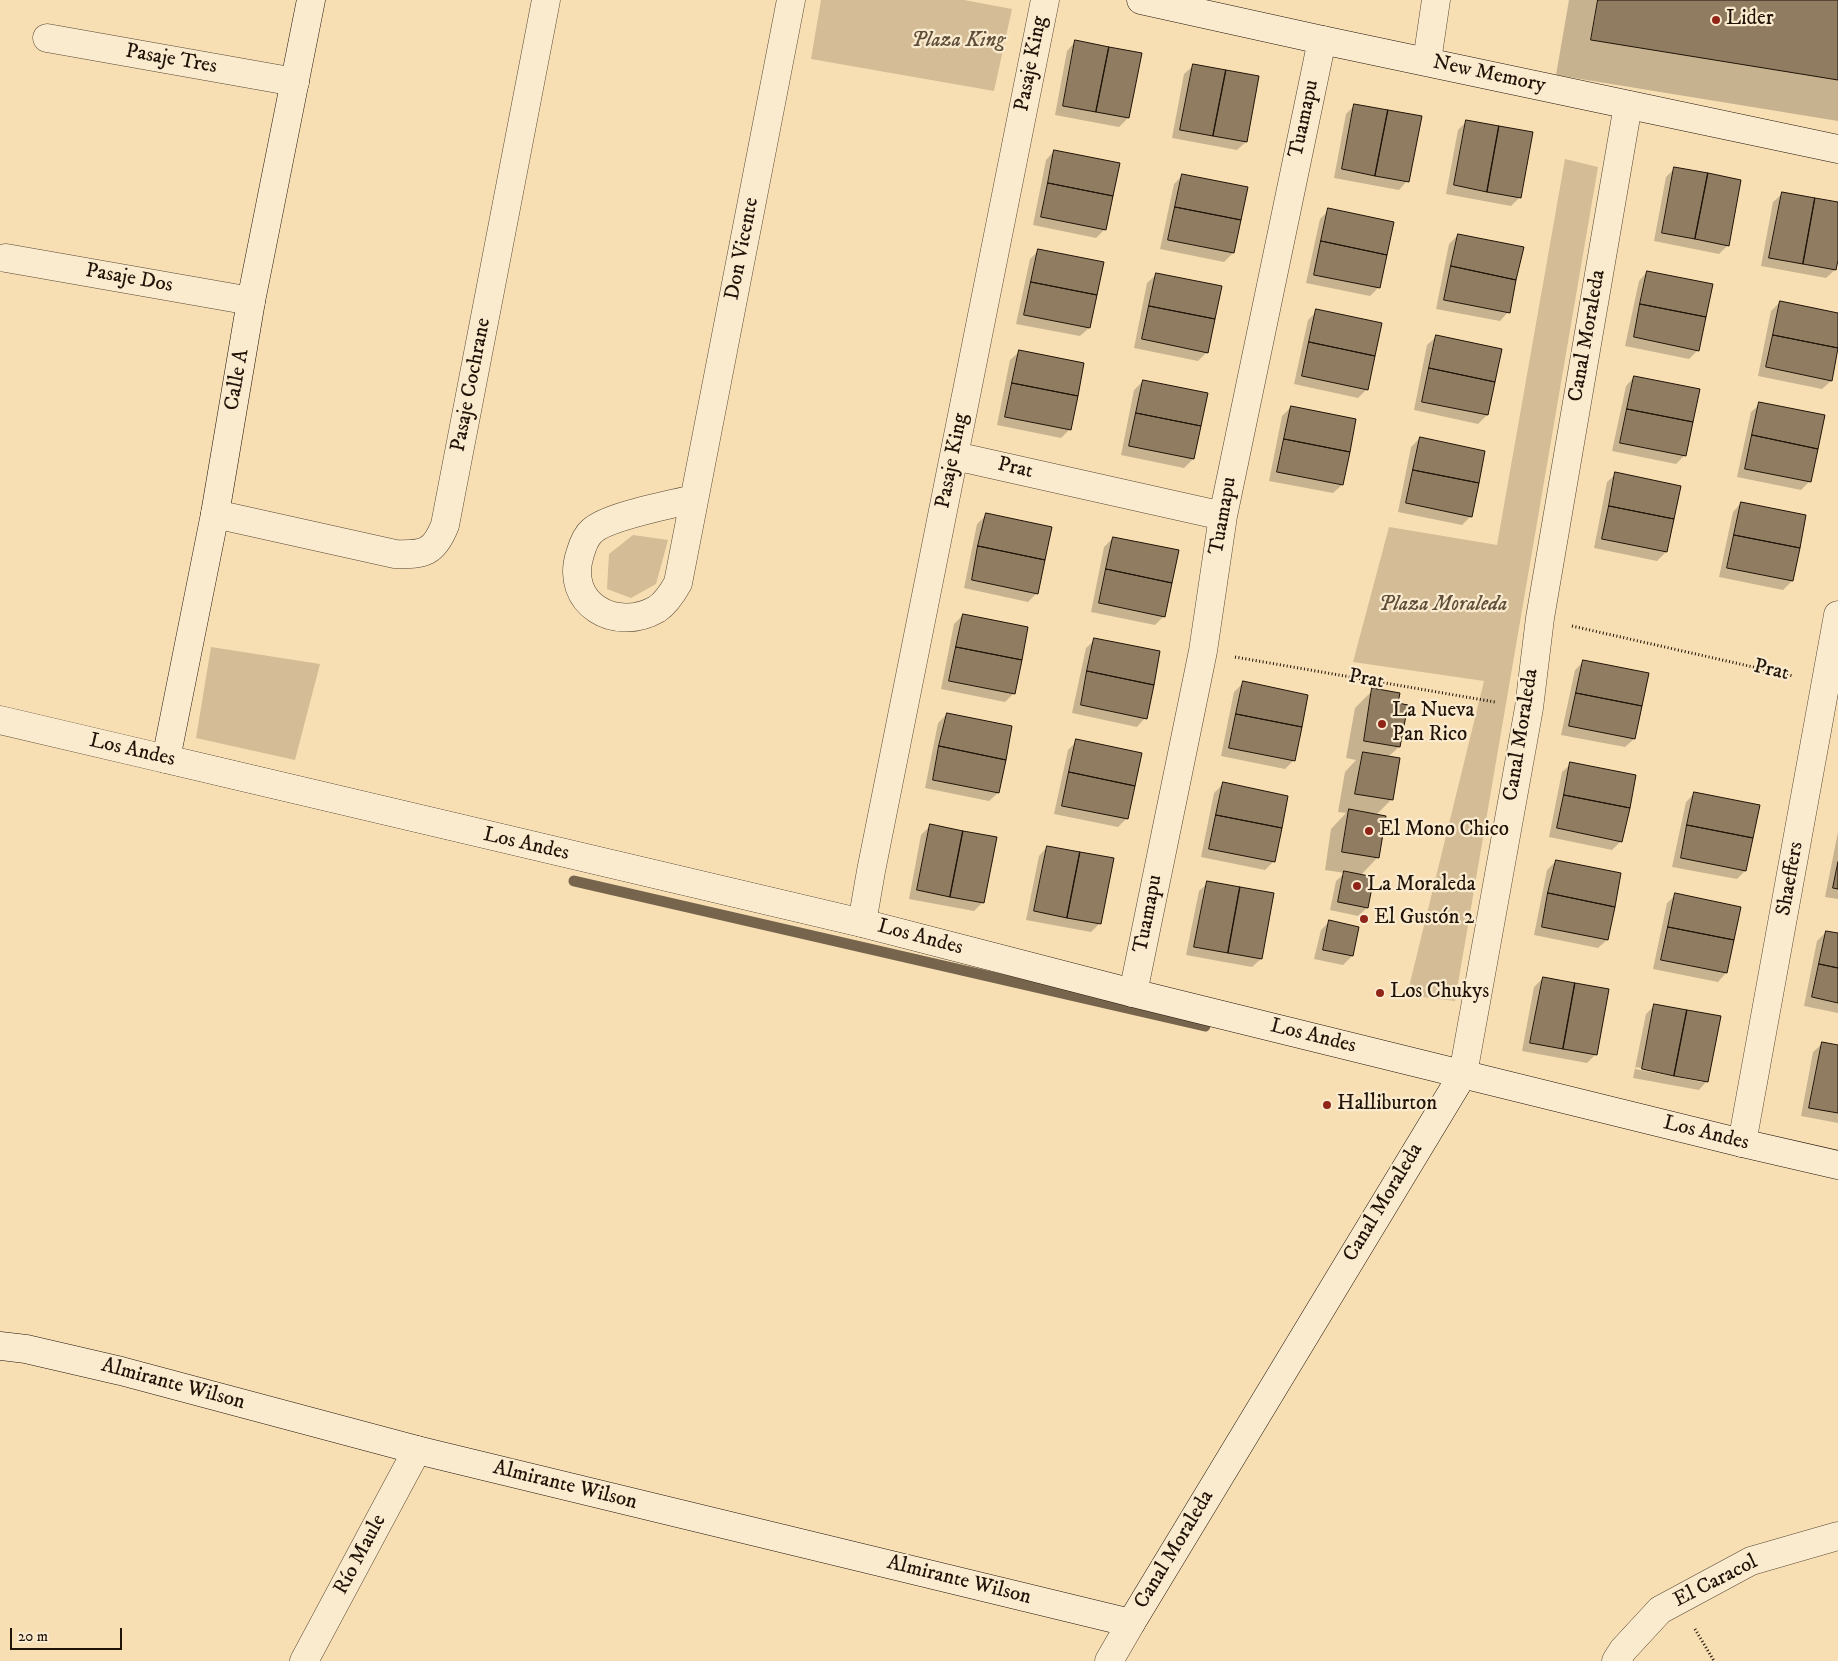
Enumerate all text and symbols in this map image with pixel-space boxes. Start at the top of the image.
place label: Lider [1726,7,1774,33]
street label: Pasaje King [1010,14,1054,114]
marker: Lider [1710,14,1722,26]
park label: Plaza King [911,29,1005,55]
street label: Pasaje Tres [123,40,219,80]
street label: New Memory [1430,51,1548,99]
street label: Tuamapu [1284,78,1326,160]
street label: Don Vicente [721,196,765,302]
street label: Pasaje Dos [83,259,175,299]
street label: Canal Moraleda [1564,268,1612,404]
street label: Pasaje Cochrane [447,316,497,454]
street label: Calle A [220,347,256,413]
street label: Pasaje King [931,411,975,511]
street label: Prat [995,453,1035,485]
street label: Tuamapu [1205,475,1243,557]
park label: Plaza Moraleda [1379,593,1507,619]
street label: Prat [1751,655,1791,687]
street label: Prat [1346,664,1386,696]
street label: Canal Moraleda [1499,667,1545,803]
place label: La Nueva Pan Rico [1392,699,1474,749]
marker: La Nueva Pan Rico [1376,718,1388,730]
street label: Los Andes [87,729,177,773]
place label: El Mono Chico [1379,818,1509,844]
street label: Los Andes [481,823,571,867]
marker: El Mono Chico [1363,825,1375,837]
street label: Shaeffers [1772,840,1810,918]
street label: Tuamapu [1129,873,1169,955]
place label: La Moraleda [1367,873,1476,899]
marker: La Moraleda [1351,880,1363,892]
place label: El Gustón 2 [1374,906,1474,932]
marker: El Gustón 2 [1358,913,1370,925]
street label: Los Andes [875,915,965,961]
place label: Los Chukys [1390,980,1489,1006]
marker: Los Chukys [1374,987,1386,999]
street label: Los Andes [1268,1014,1358,1060]
place label: Halliburton [1337,1092,1437,1118]
marker: Halliburton [1321,1099,1333,1111]
street label: Los Andes [1661,1111,1751,1157]
street label: Canal Moraleda [1339,1139,1429,1267]
street label: Almirante Wilson [98,1354,248,1416]
street label: Almirante Wilson [490,1456,640,1516]
street label: Canal Moraleda [1130,1486,1220,1614]
street label: Río Maule [329,1511,393,1599]
street label: El Caracol [1670,1550,1762,1614]
street label: Almirante Wilson [884,1551,1034,1611]
scale bar [12,1618,125,1650]
text: 20 m [18,1627,48,1646]

